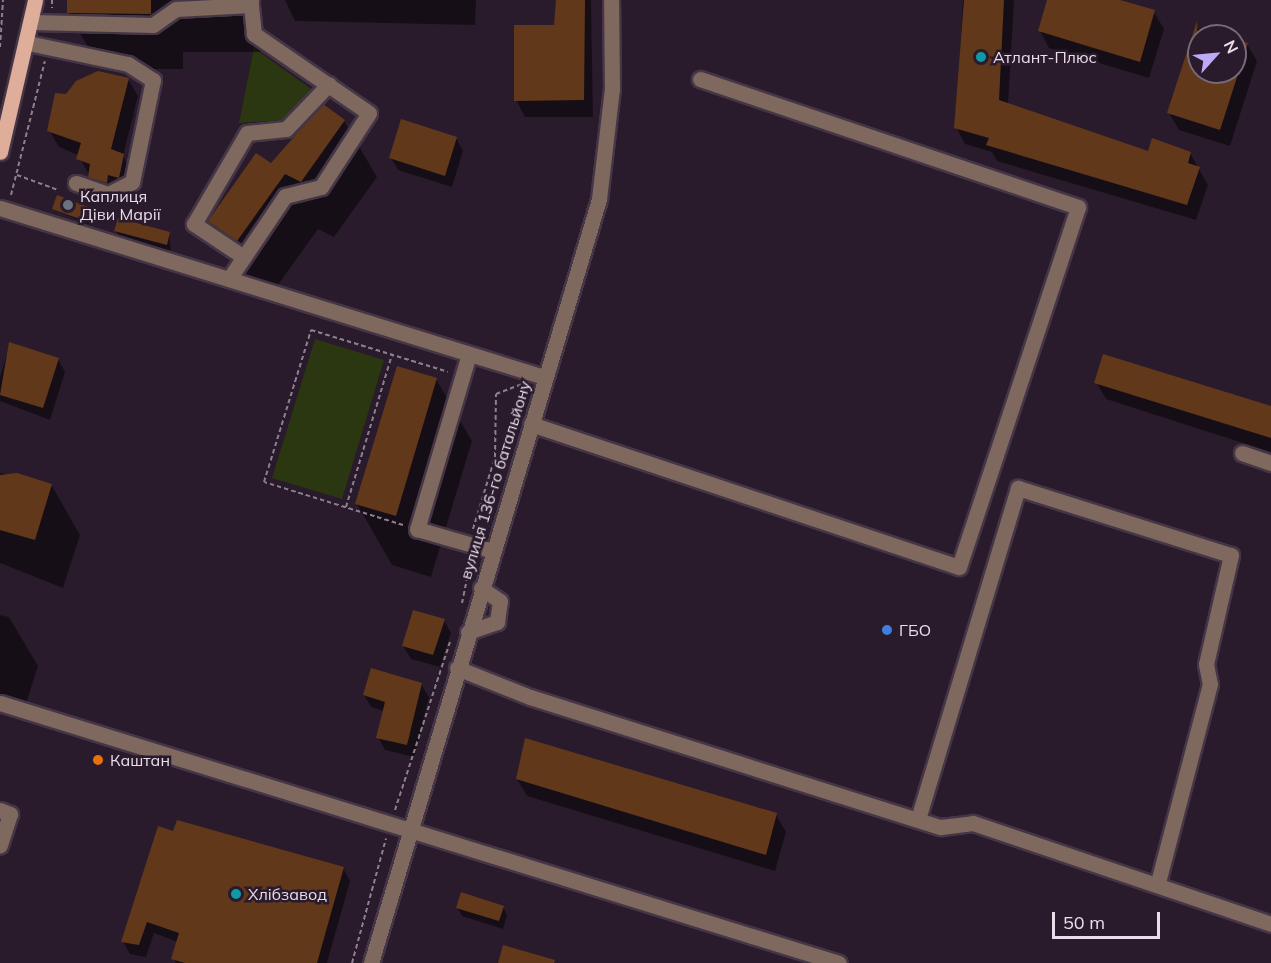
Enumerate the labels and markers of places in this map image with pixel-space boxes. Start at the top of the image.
place label: Атлант-Плюс [993,47,1097,67]
marker: Атлант-Плюс [974,50,988,64]
place label: Каплиця Діви Марії [80,186,161,224]
marker: Каплиця Діви Марії [61,198,75,212]
place label: ГБО [899,620,931,640]
marker: ГБО [880,623,894,637]
place label: Каштан [110,750,170,770]
marker: Каштан [91,753,105,767]
place label: Хлібзавод [248,884,327,904]
marker: Хлібзавод [229,887,243,901]

